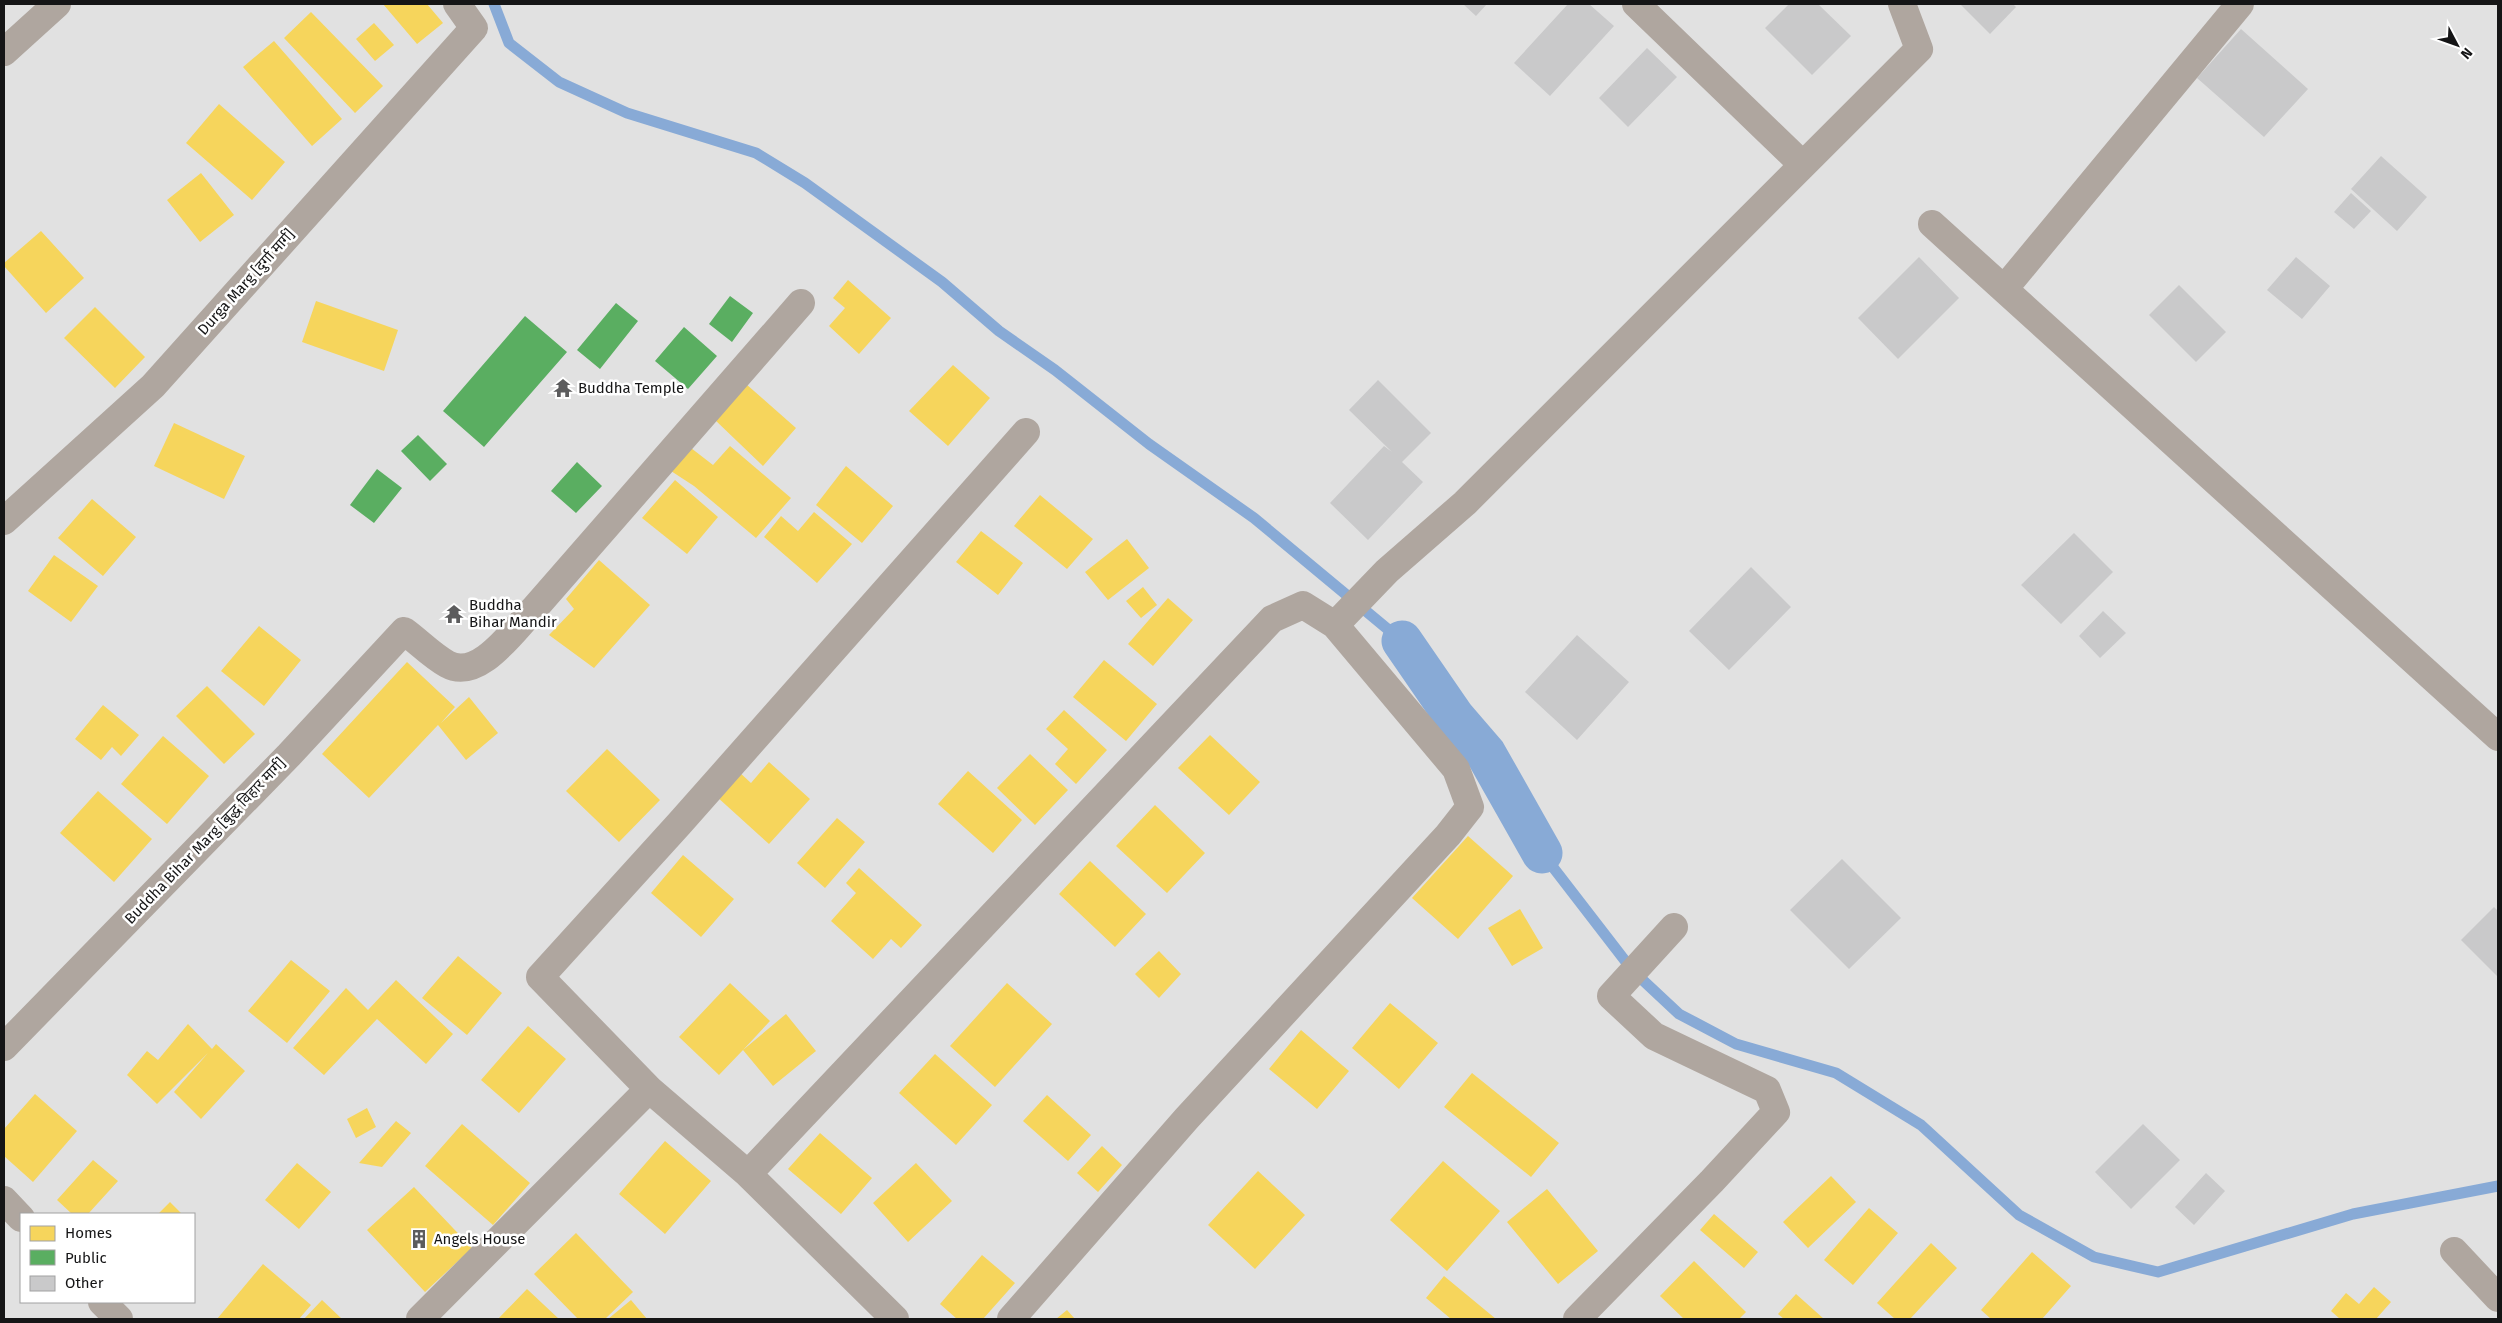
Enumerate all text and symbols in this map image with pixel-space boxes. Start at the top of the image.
north arrow [2432,20,2482,70]
text: N [2457,44,2476,62]
street label: Durga Marg [दुर्गा मार्ग] [194,225,299,339]
temple icon: Buddha Temple [552,377,574,399]
place label: Buddha Temple [578,379,684,397]
place label: Buddha Bihar Mandir [469,596,557,631]
temple icon: Buddha Bihar Mandir [443,603,465,625]
street label: Buddha Bihar Marg [बुद्ध विहार मार्ग] [121,754,290,928]
legend [20,1213,195,1303]
text: Homes [65,1224,112,1242]
building icon: Angels House [408,1228,430,1250]
place label: Angels House [434,1230,525,1248]
text: Public [65,1249,107,1267]
text: Other [65,1274,104,1292]

